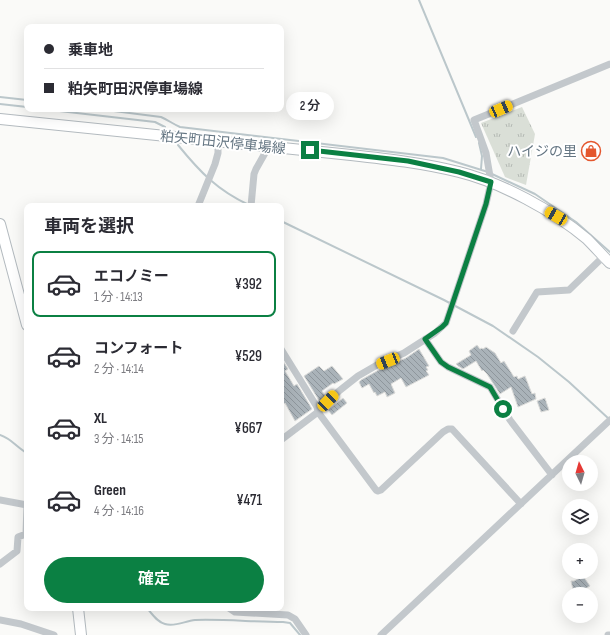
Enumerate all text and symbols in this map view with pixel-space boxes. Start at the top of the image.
text: 乗車地 [68,41,113,60]
text: 粕矢町田沢停車場線 [68,80,203,99]
callout: 2 分 [286,92,334,120]
text: 2 分 [300,98,320,114]
car [488,99,514,119]
street label: 粕矢町田沢停車場線 [159,127,286,158]
shop icon: ハイジの里 [580,140,602,162]
route end [301,141,319,159]
place label: ハイジの里 [507,143,577,160]
car [543,205,569,227]
text: 車両を選択 [44,216,134,237]
icon: car [46,266,82,302]
text: エコノミー [94,267,169,286]
text: ¥392 [235,275,262,294]
text: 1 分 · 14:13 [94,289,143,305]
icon: car [46,338,82,374]
text: コンフォート [94,339,184,358]
text: ¥529 [235,347,262,366]
car [375,351,401,371]
text: 2 分 · 14:14 [94,361,144,377]
car [315,388,341,414]
route start [494,400,512,418]
text: XL [94,409,107,428]
icon: car [46,410,82,446]
text: ¥667 [234,419,262,438]
text: 3 分 · 14:15 [94,431,143,447]
north arrow [562,455,598,491]
map controls [562,455,598,623]
text: Green [94,481,126,500]
icon: car [46,482,82,518]
text: ¥471 [236,491,262,510]
button: layers [562,499,598,535]
text: 4 分 · 14:16 [94,503,144,519]
button: + [562,543,598,579]
button: 確定 [44,557,264,603]
button: − [562,587,598,623]

